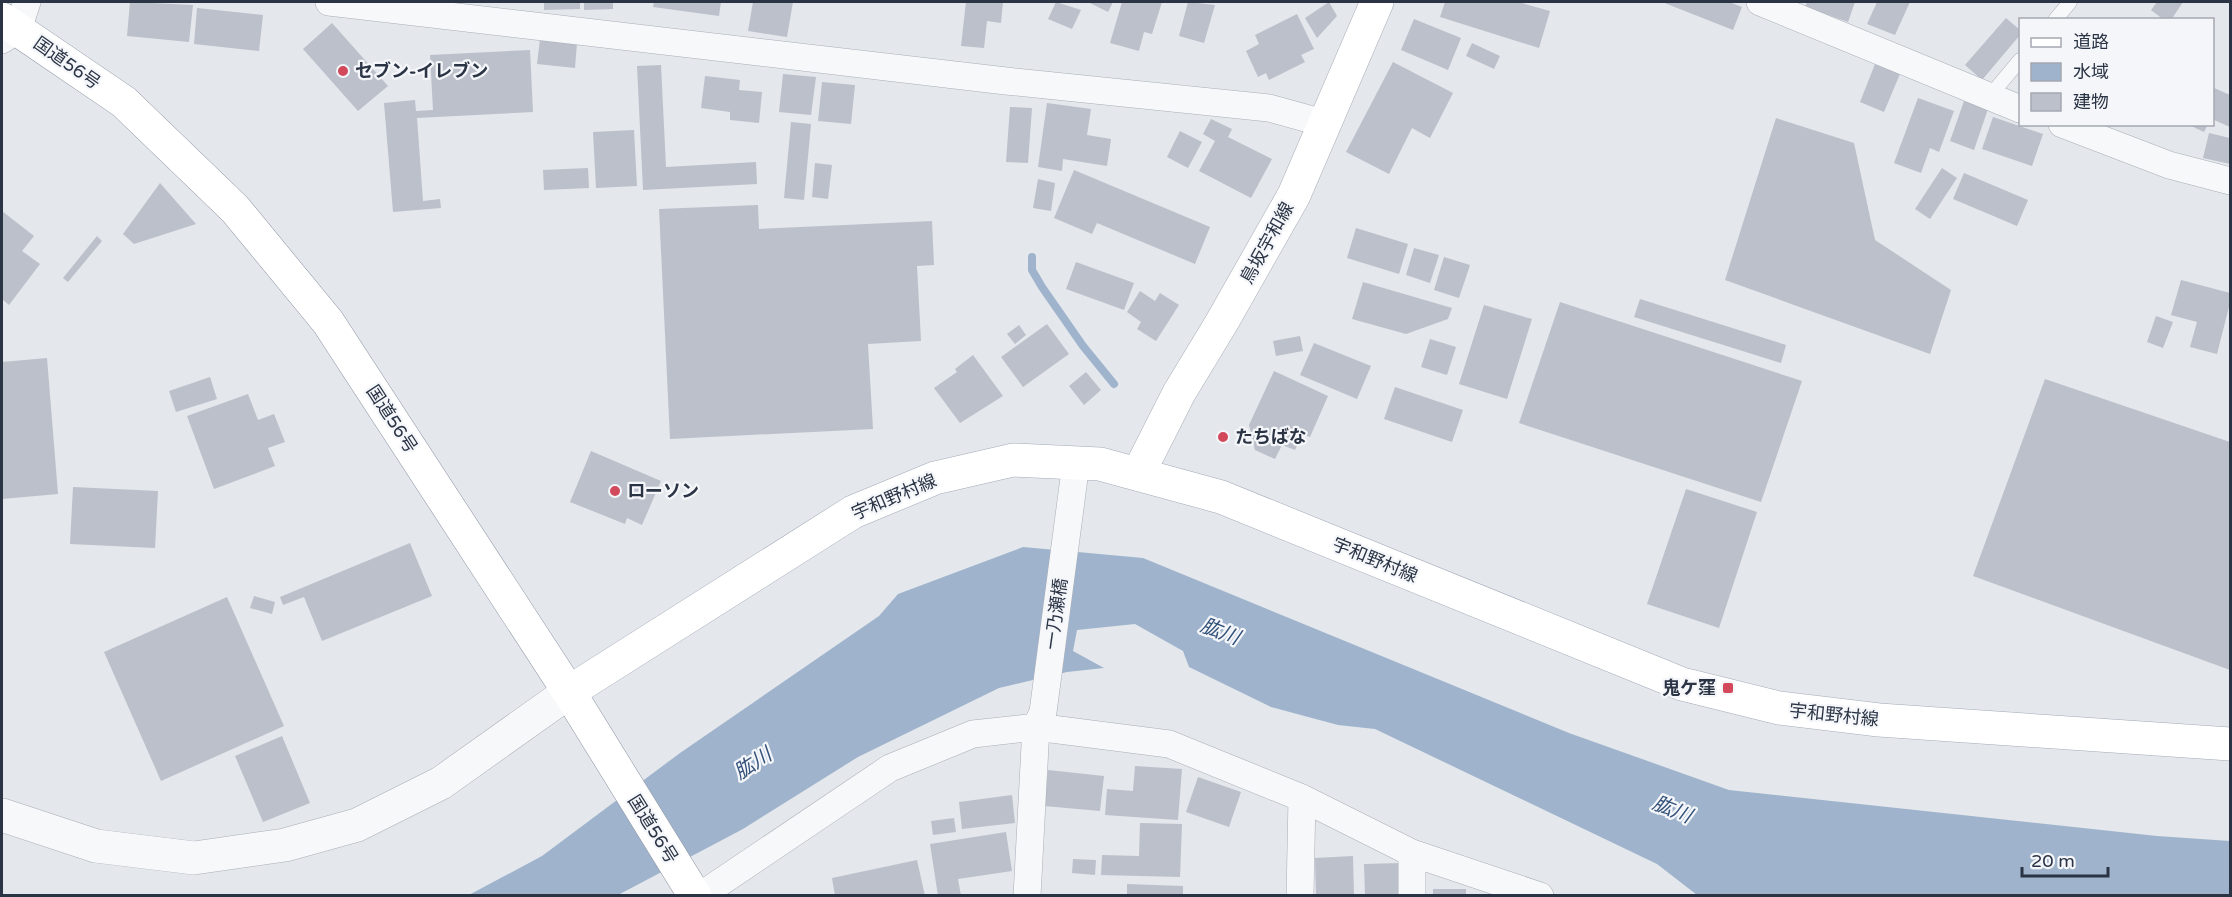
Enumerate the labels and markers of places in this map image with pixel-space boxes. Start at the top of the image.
place label: セブン-イレブン [355,60,488,82]
marker: セブン-イレブン [336,64,350,78]
place label: たちばな [1235,426,1307,448]
marker: たちばな [1216,430,1230,444]
place label: ローソン [627,480,699,502]
marker: ローソン [608,484,622,498]
place label: 鬼ケ窪 [1662,677,1716,699]
marker: 鬼ケ窪 [1721,681,1735,695]

